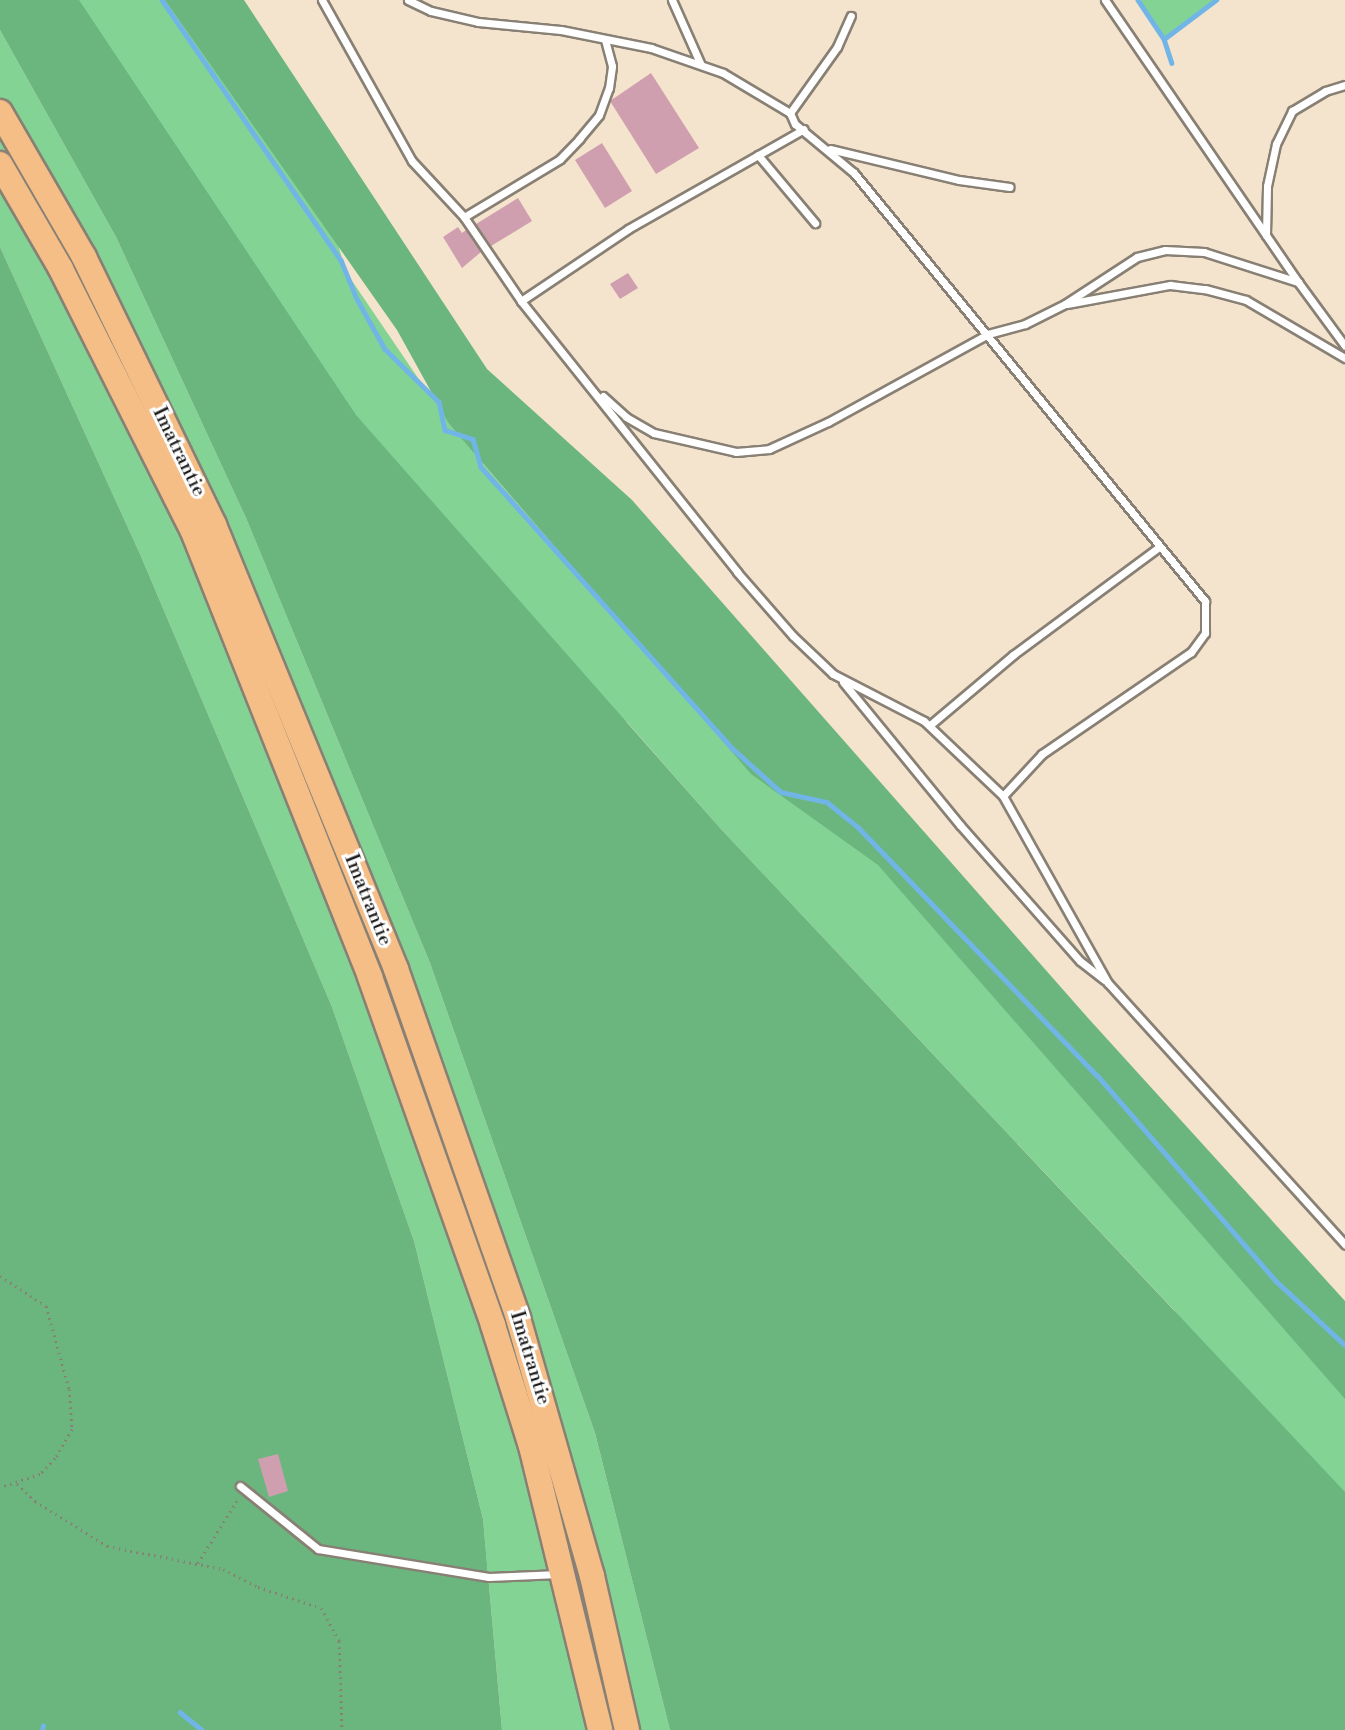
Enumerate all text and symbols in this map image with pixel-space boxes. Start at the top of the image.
street label: Imatrantie [147,403,211,501]
street label: Imatrantie [339,851,397,949]
street label: Imatrantie [504,1308,556,1408]

